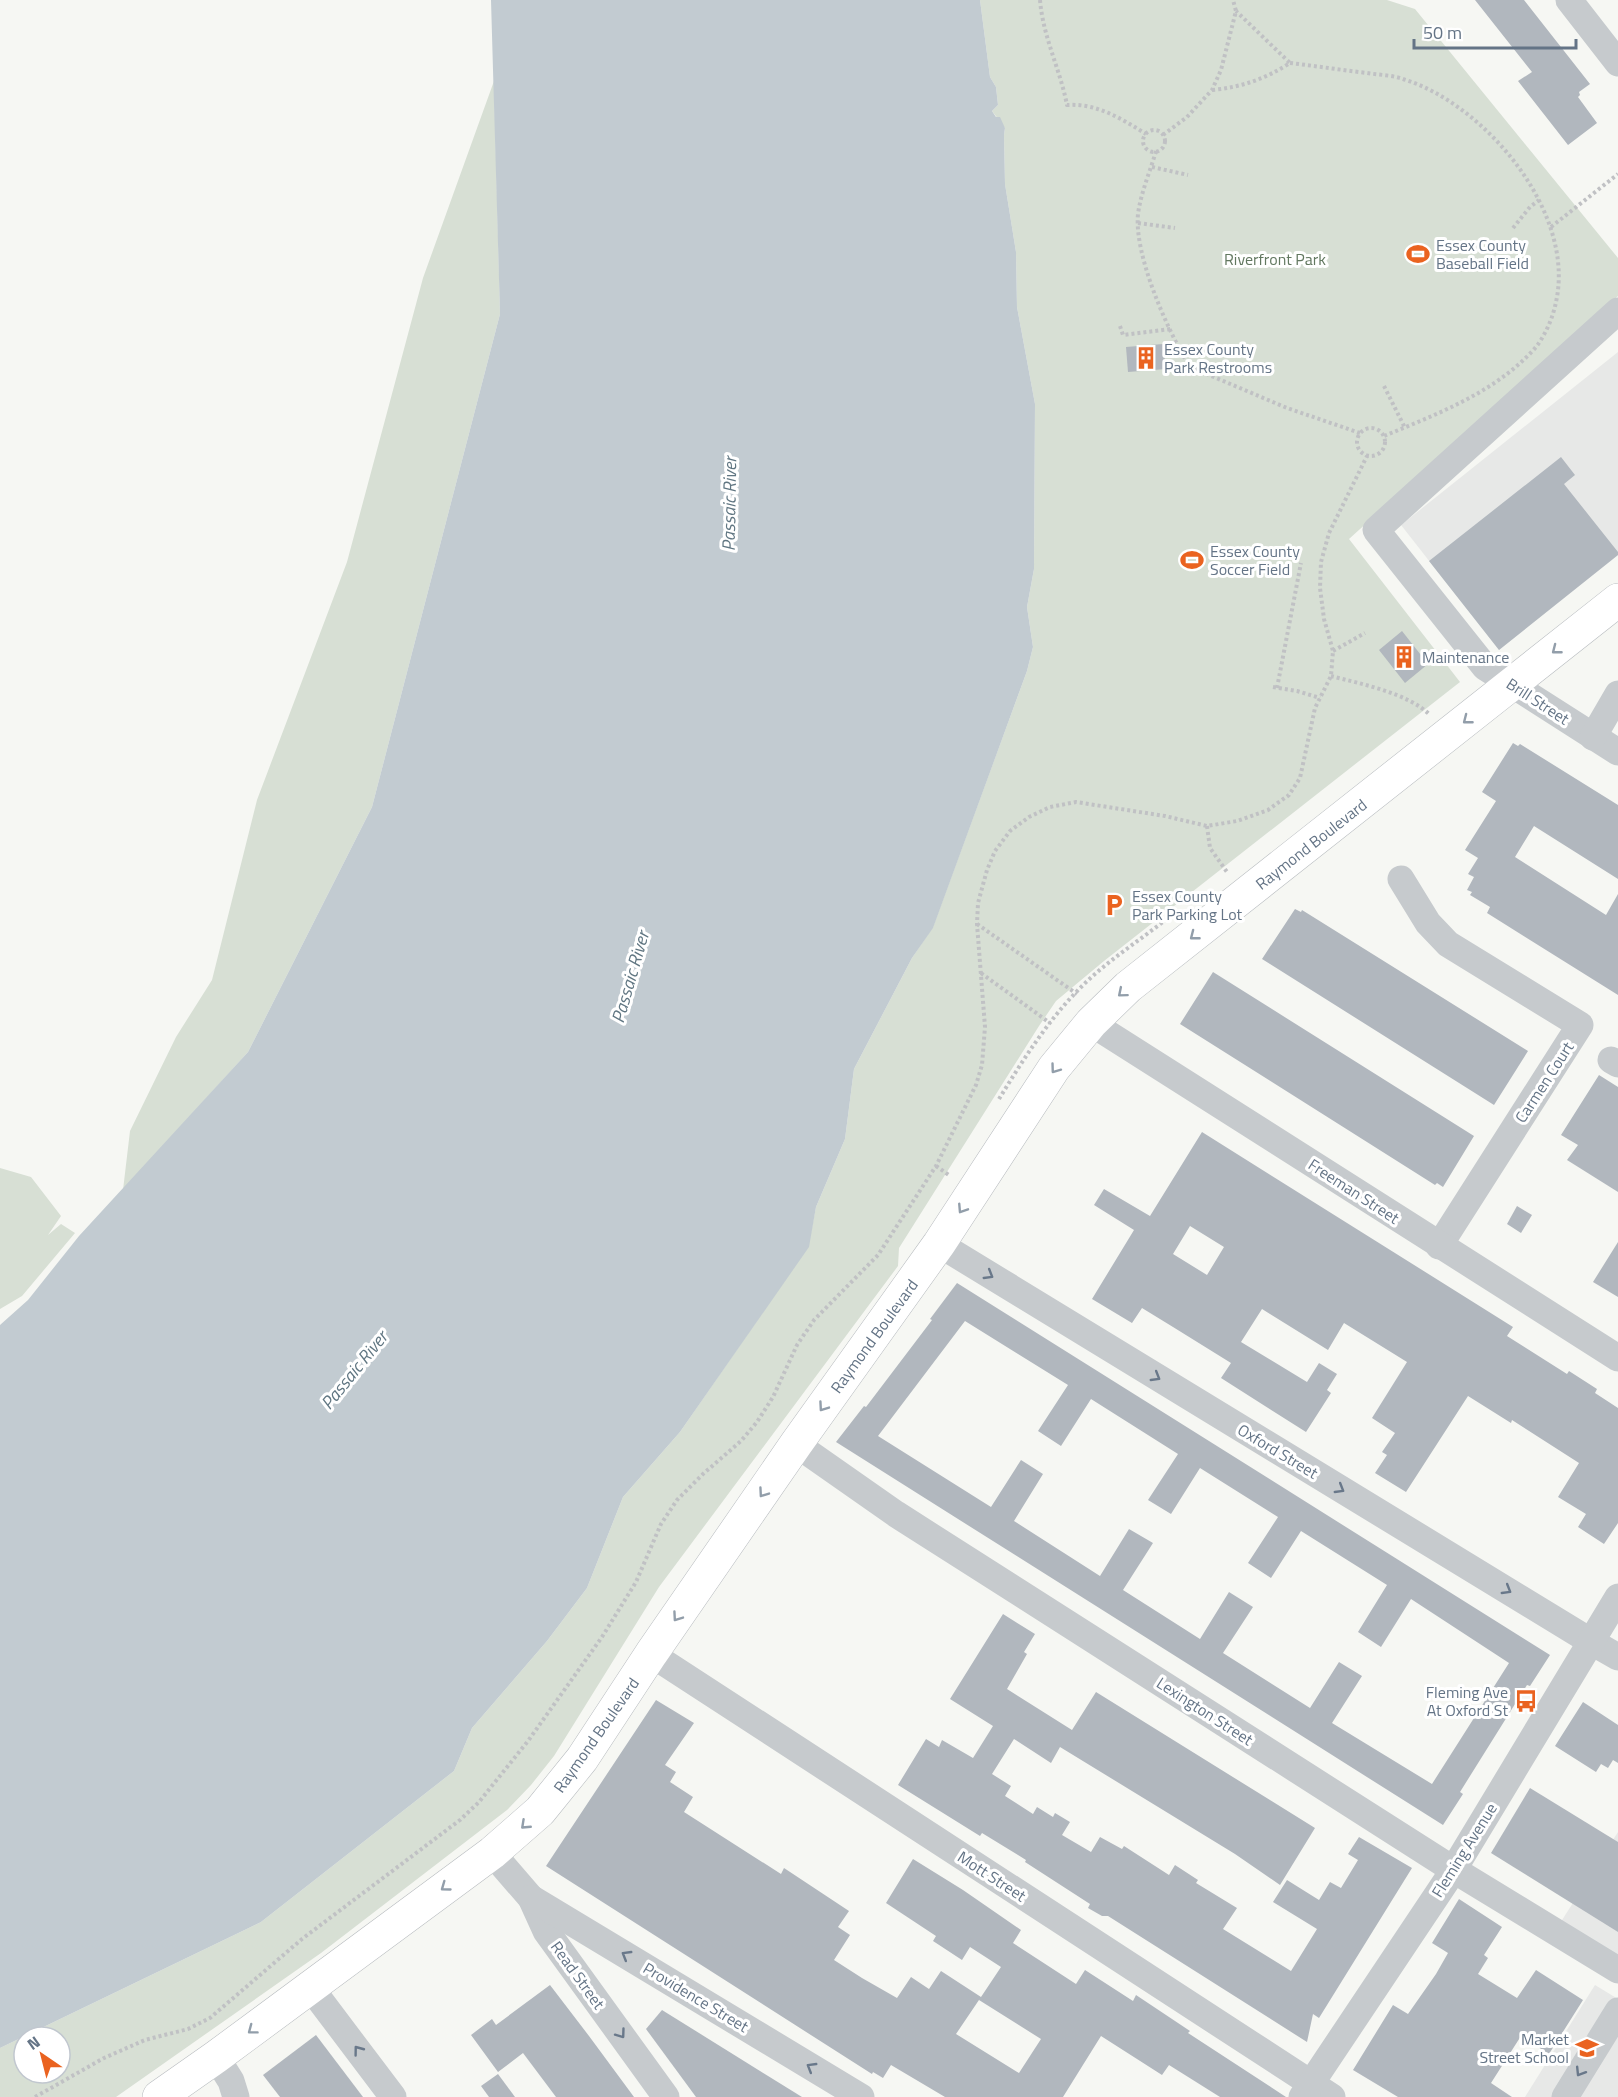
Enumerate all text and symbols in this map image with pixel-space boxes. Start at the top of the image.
scale bar [1414,12,1576,50]
text: 50 m [1423,19,1462,46]
place label: Essex County Baseball Field [1436,233,1529,275]
sports icon: Essex County Baseball Field [1405,241,1431,267]
park label: Riverfront Park [1224,247,1326,271]
place label: Essex County Park Restrooms [1164,337,1272,379]
building icon: Essex County Park Restrooms [1133,345,1159,371]
water label: Passaic River [715,454,743,551]
place label: Essex County Soccer Field [1210,539,1300,581]
sports icon: Essex County Soccer Field [1179,547,1205,573]
one-way arrow [1552,642,1563,653]
building icon: Maintenance [1391,644,1417,670]
place label: Maintenance [1422,645,1509,669]
street label: Brill Street [1502,672,1575,731]
one-way arrow [1463,713,1474,724]
street label: Raymond Boulevard [1250,793,1372,895]
place label: Essex County Park Parking Lot [1132,884,1243,926]
parking icon: Essex County Park Parking Lot [1101,892,1127,918]
water label: Passaic River [604,926,657,1026]
one-way arrow [1189,929,1200,940]
one-way arrow [1118,985,1129,996]
street label: Carmen Court [1509,1036,1579,1127]
one-way arrow [1051,1062,1062,1073]
street label: Freeman Street [1304,1153,1405,1230]
one-way arrow [959,1202,970,1213]
one-way arrow [983,1268,993,1279]
street label: Raymond Boulevard [824,1274,924,1398]
water label: Passaic River [314,1323,396,1415]
one-way arrow [1150,1369,1160,1381]
one-way arrow [819,1400,830,1411]
street label: Oxford Street [1233,1418,1323,1485]
one-way arrow [1334,1481,1344,1493]
one-way arrow [759,1486,770,1497]
one-way arrow [1501,1583,1511,1595]
one-way arrow [673,1610,684,1621]
street label: Lexington Street [1152,1671,1258,1751]
street label: Raymond Boulevard [547,1673,645,1797]
place label: Fleming Ave At Oxford St [1426,1680,1508,1722]
bus stop icon: Fleming Ave At Oxford St [1513,1688,1539,1714]
street label: Fleming Avenue [1425,1798,1503,1902]
one-way arrow [521,1818,531,1829]
street label: Mott Street [953,1845,1031,1907]
one-way arrow [441,1880,452,1891]
street label: Read Street [545,1936,611,2014]
one-way arrow [622,1951,632,1963]
street label: Providence Street [639,1956,754,2038]
one-way arrow [248,2023,259,2034]
north arrow [12,2025,72,2085]
one-way arrow [613,2027,624,2038]
place label: Market Street School [1479,2027,1569,2069]
text: N [22,2030,45,2056]
school or university icon: Market Street School [1574,2035,1600,2061]
one-way arrow [354,2046,365,2057]
one-way arrow [807,2062,817,2074]
one-way arrow [1576,2066,1588,2076]

